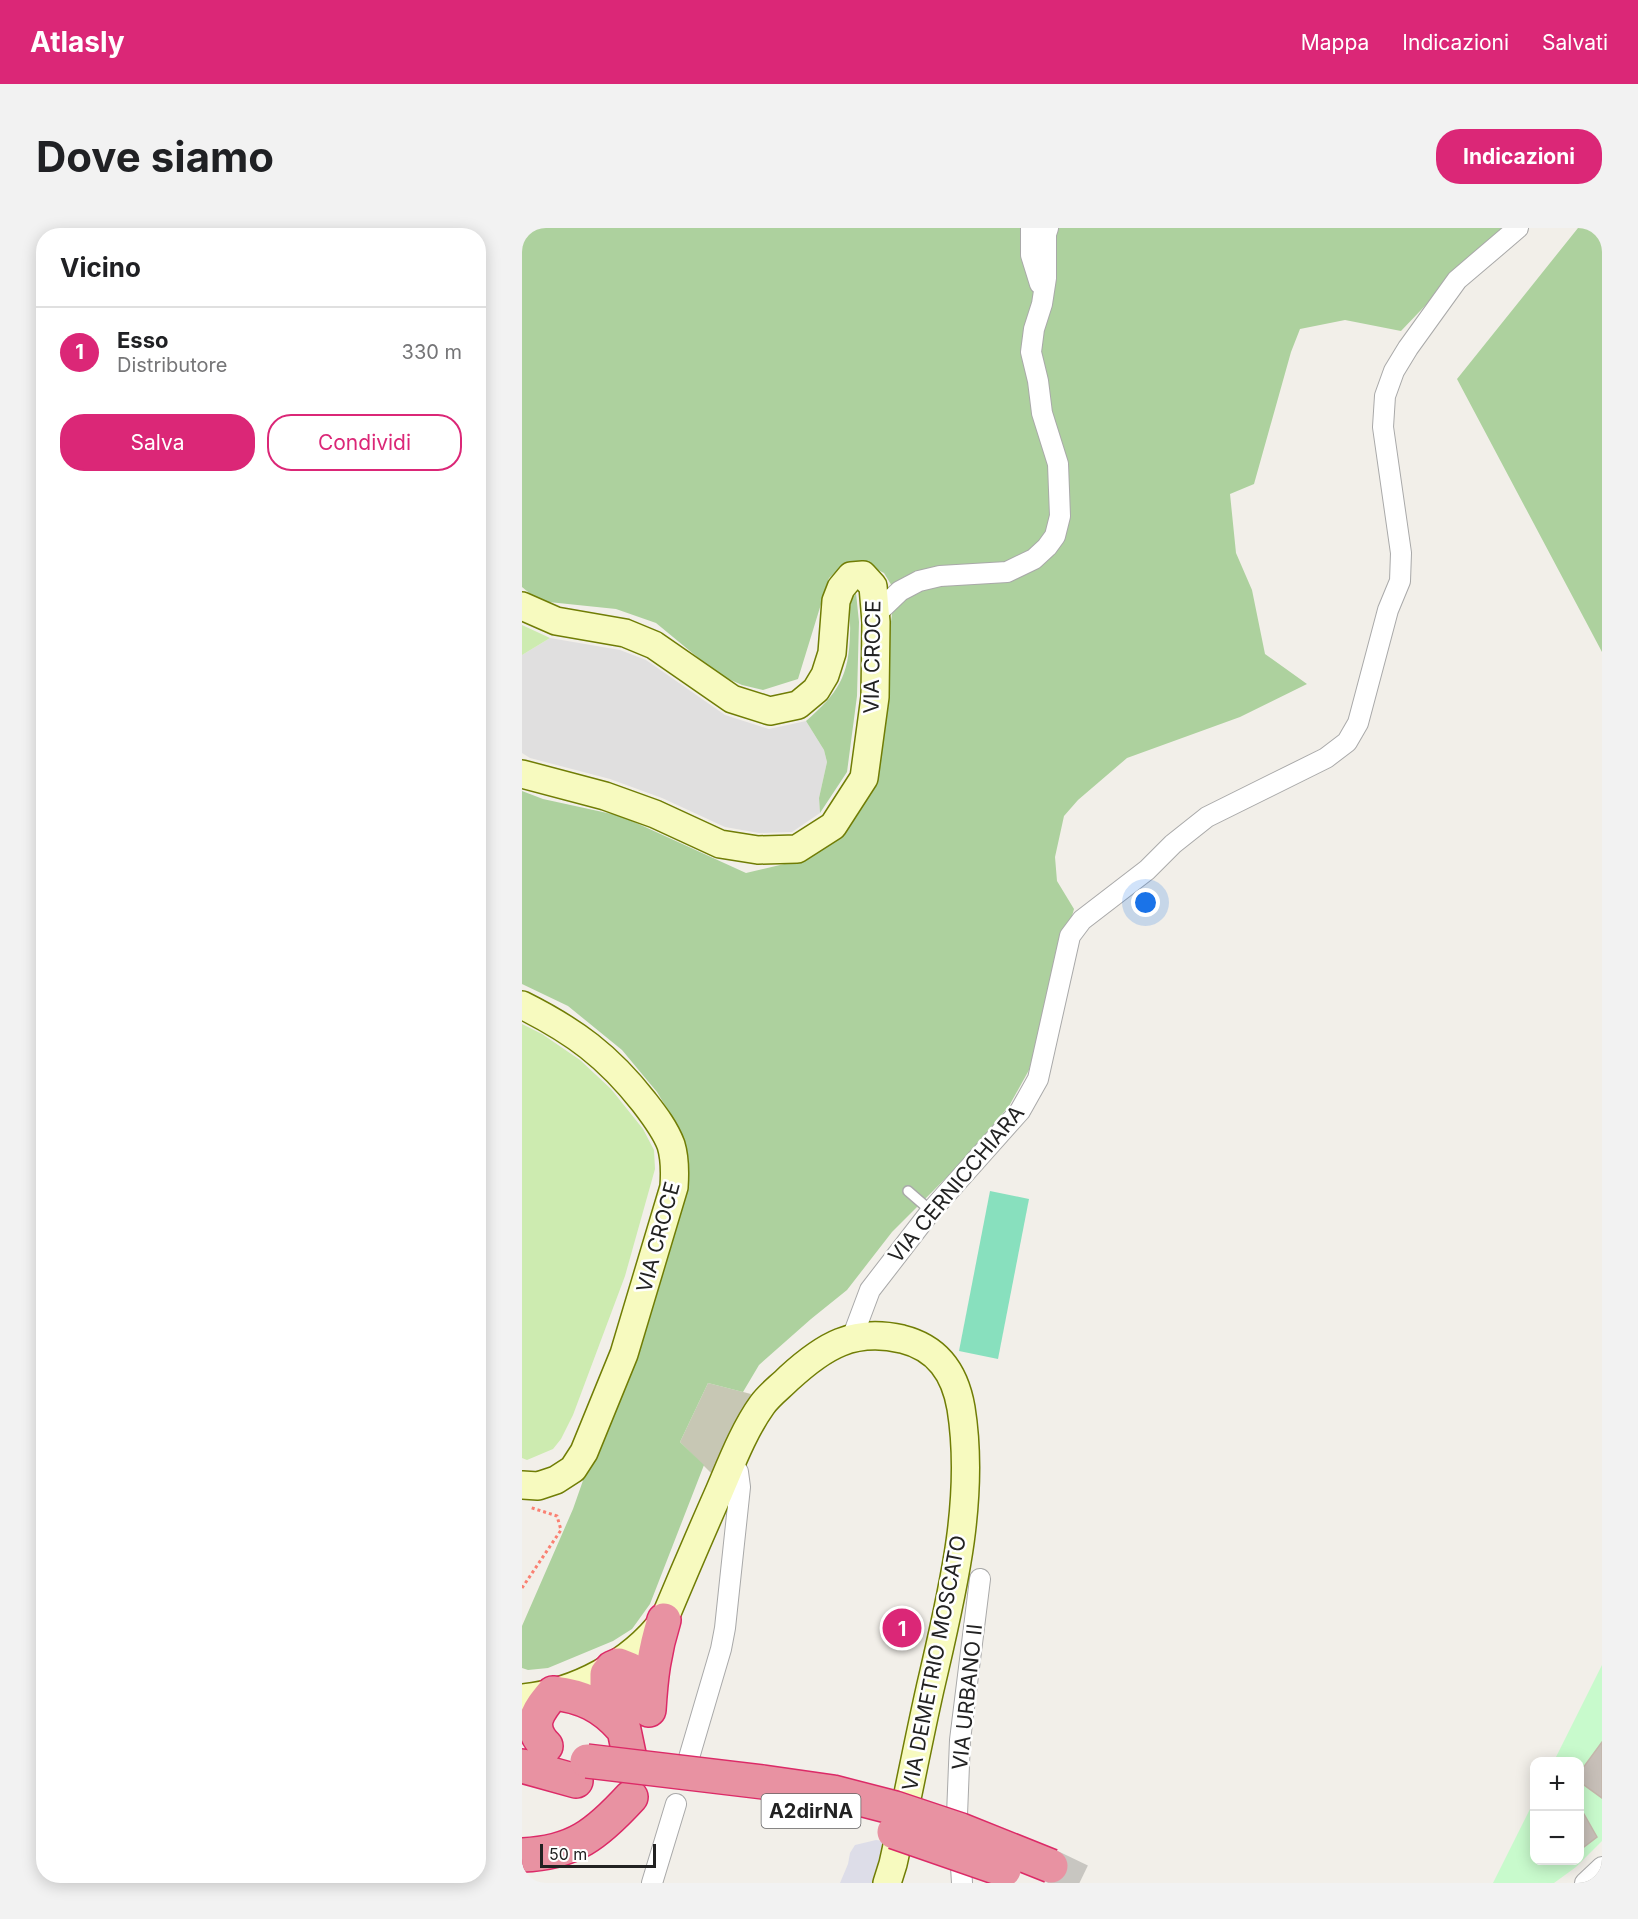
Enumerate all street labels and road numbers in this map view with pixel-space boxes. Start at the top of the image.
street label: VIA CROCE [859,600,885,714]
street label: VIA CERNICCHIARA [883,1100,1029,1268]
street label: VIA CROCE [631,1179,685,1295]
street label: VIA DEMETRIO MOSCATO [897,1533,971,1793]
street label: VIA URBANO II [947,1623,987,1771]
road number: A2dirNA [762,1794,860,1828]

